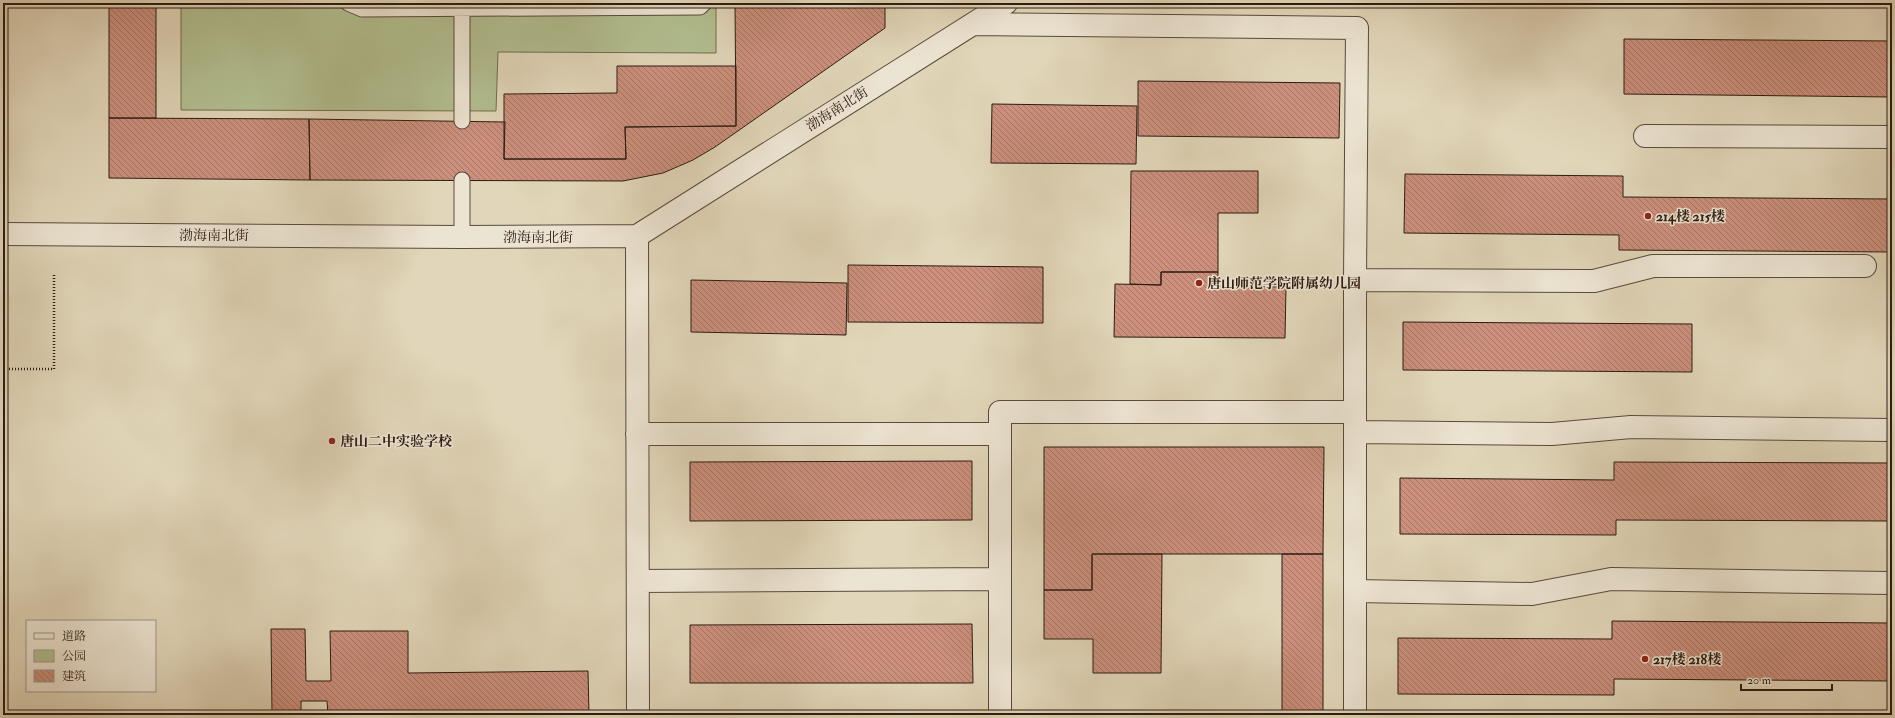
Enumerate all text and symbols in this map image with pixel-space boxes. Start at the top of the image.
street label: 渤海南北街 [803,83,871,135]
place label: 214楼 215楼 [1656,208,1725,225]
marker: 214楼 215楼 [1643,211,1653,221]
street label: 渤海南北街 [179,227,249,244]
street label: 渤海南北街 [503,229,573,246]
place label: 唐山师范学院附属幼儿园 [1207,275,1361,292]
marker: 唐山师范学院附属幼儿园 [1194,278,1204,288]
place label: 唐山二中实验学校 [340,433,452,450]
marker: 唐山二中实验学校 [327,436,337,446]
legend [26,620,156,692]
text: 道路 [62,629,86,644]
text: 公园 [62,649,86,664]
place label: 217楼 218楼 [1653,651,1721,668]
marker: 217楼 218楼 [1640,654,1650,664]
scale bar [1741,666,1832,692]
text: 建筑 [62,669,86,684]
text: 20 m [1747,673,1772,688]

